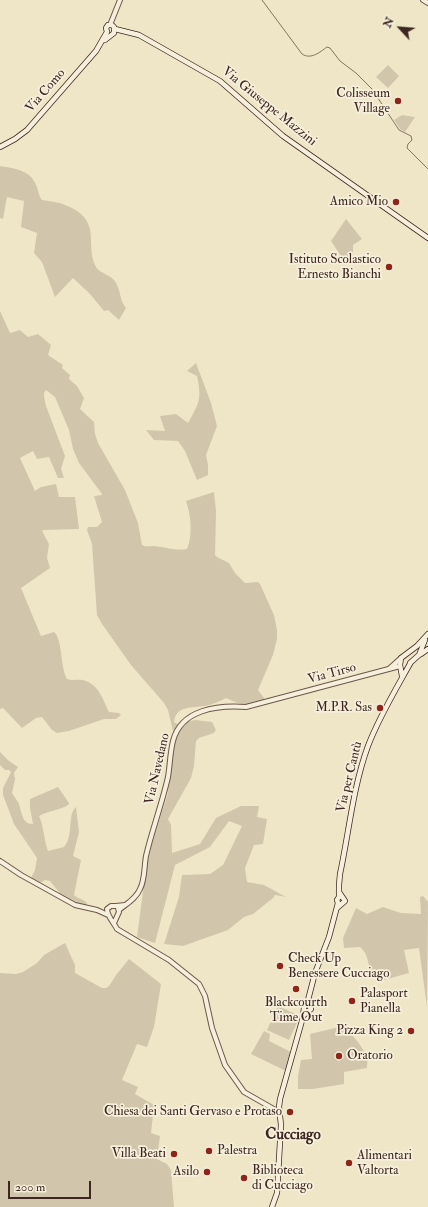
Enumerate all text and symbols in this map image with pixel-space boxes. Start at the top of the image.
north arrow [380,8,420,48]
text: N [381,15,397,30]
street label: Via Giuseppe Mazzini [219,64,319,150]
street label: Via Como [23,66,69,116]
place label: Colisseum Village [336,86,390,117]
marker: Colisseum Village [393,96,403,106]
place label: Amico Mio [330,194,388,210]
marker: Amico Mio [391,197,401,207]
place label: Istituto Scolastico Ernesto Bianchi [289,252,381,283]
marker: Istituto Scolastico Ernesto Bianchi [384,262,394,272]
street label: Via Tirso [306,660,358,688]
place label: M.P.R. Sas [316,700,372,716]
marker: M.P.R. Sas [375,703,385,713]
street label: Via Navedano [142,732,174,806]
street label: Via per Cantù [334,740,366,814]
place label: Check Up Benessere Cucciago [288,951,389,982]
marker: Check Up Benessere Cucciago [275,961,285,971]
marker: Blackcourth Time Out [291,984,301,994]
place label: Palasport Pianella [360,986,408,1017]
place label: Blackcourth Time Out [265,995,327,1026]
marker: Palasport Pianella [347,996,357,1006]
place label: Pizza King 2 [336,1023,403,1039]
marker: Pizza King 2 [406,1026,416,1036]
place label: Oratorio [347,1048,393,1064]
marker: Oratorio [334,1051,344,1061]
place label: Chiesa dei Santi Gervaso e Protaso [104,1104,282,1120]
marker: Chiesa dei Santi Gervaso e Protaso [285,1107,295,1117]
district label: Cucciago [265,1127,321,1145]
place label: Palestra [217,1143,257,1159]
place label: Villa Beati [112,1146,166,1162]
marker: Palestra [204,1146,214,1156]
place label: Alimentari Valtorta [357,1148,412,1179]
marker: Villa Beati [169,1149,179,1159]
marker: Alimentari Valtorta [344,1158,354,1168]
place label: Biblioteca di Cucciago [252,1163,313,1194]
place label: Asilo [173,1164,199,1180]
marker: Asilo [202,1167,212,1177]
scale bar [10,1173,93,1199]
marker: Biblioteca di Cucciago [239,1173,249,1183]
text: 200 m [15,1180,45,1195]

